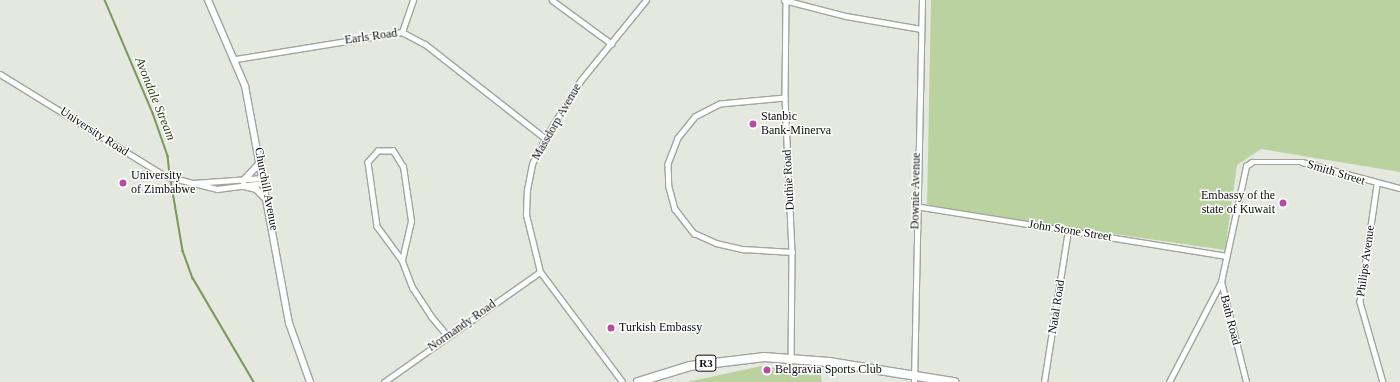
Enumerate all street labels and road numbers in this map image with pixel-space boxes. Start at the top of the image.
street label: Earls Road [344,26,398,48]
street label: Massdorp Avenue [529,81,585,163]
street label: University Road [57,104,131,160]
street label: Churchill Avenue [251,146,281,232]
street label: Duthie Road [780,149,798,211]
street label: Downie Avenue [908,152,924,230]
street label: Smith Street [1305,157,1367,189]
street label: John Stone Street [1027,217,1113,245]
street label: Philips Avenue [1354,224,1378,298]
street label: Natal Road [1046,279,1068,335]
street label: Bath Road [1217,294,1243,346]
street label: Normandy Road [425,297,499,355]
road number: R3 [695,354,717,372]

